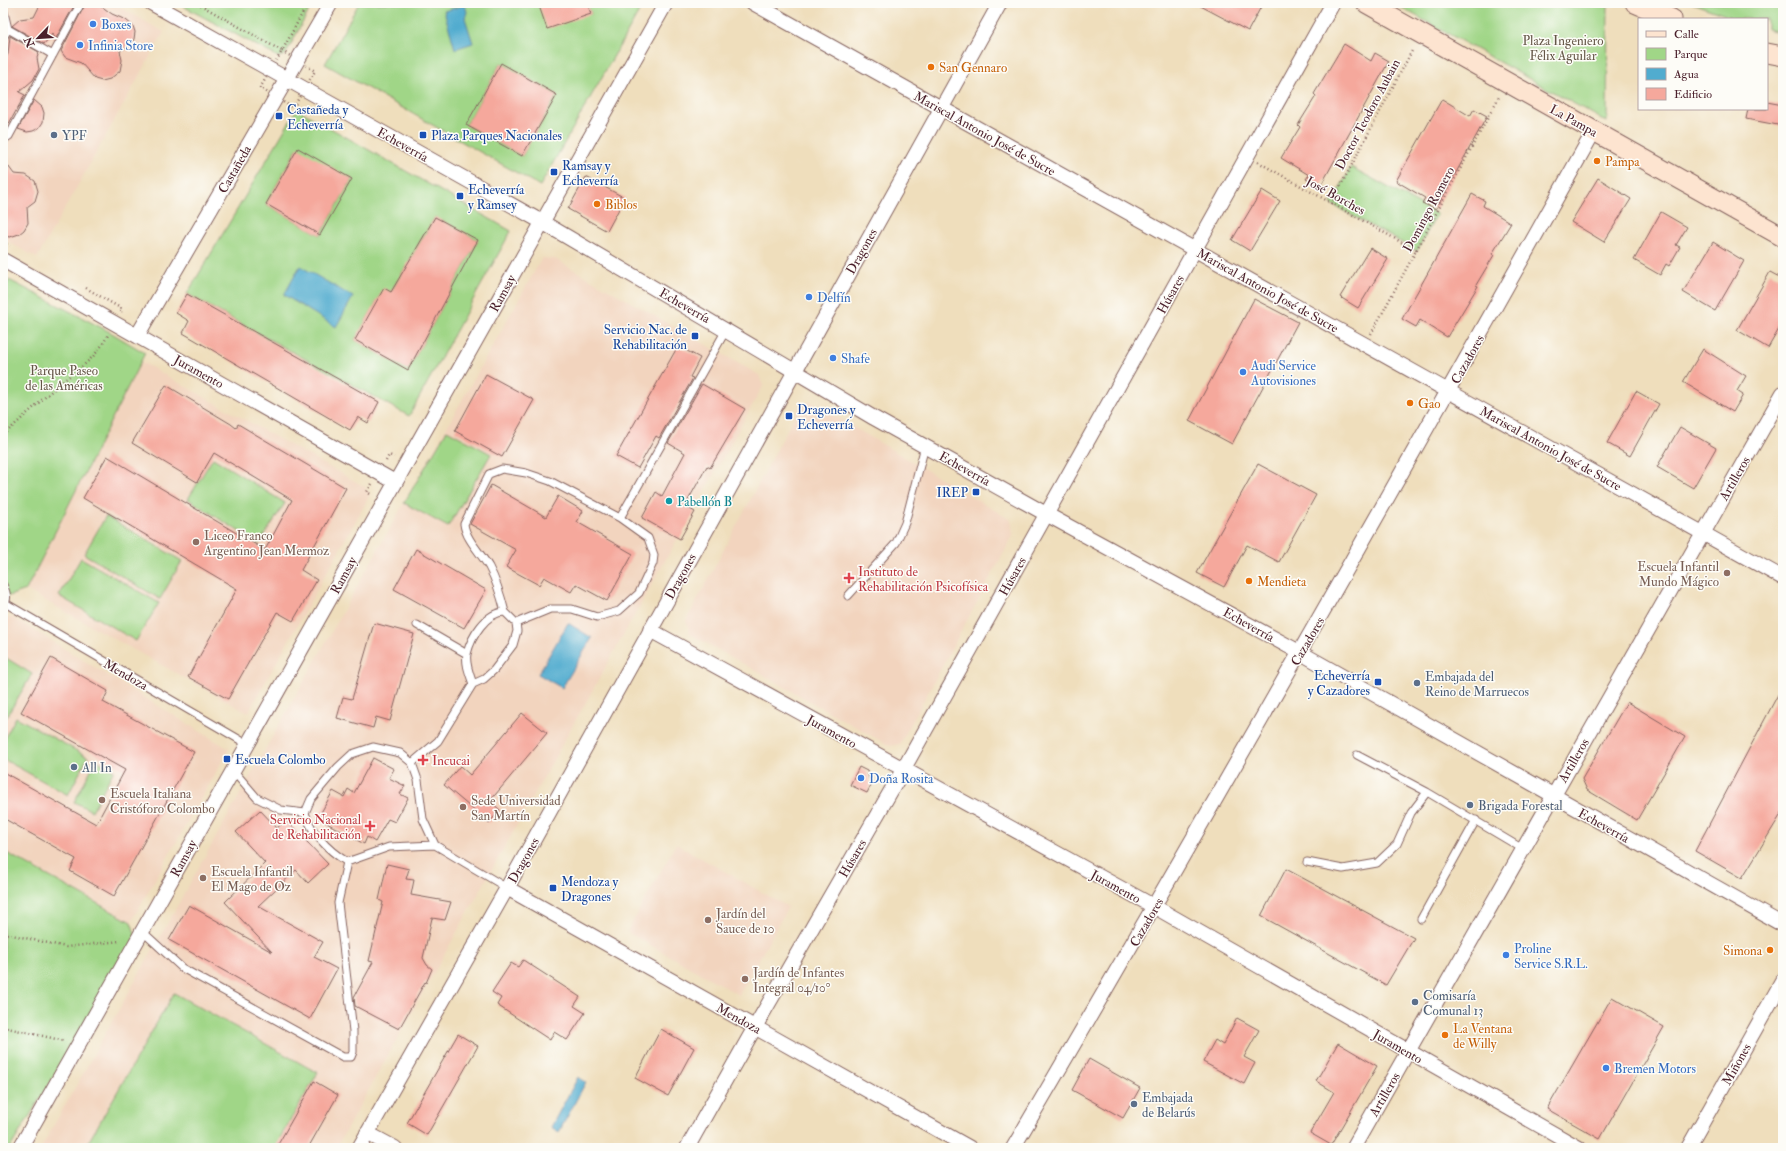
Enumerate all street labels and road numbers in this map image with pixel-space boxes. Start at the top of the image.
street label: Doctor Teodoro Aubain [1332,56,1404,173]
street label: Mariscal Antonio José de Sucre [911,88,1059,180]
street label: La Pampa [1546,101,1601,142]
street label: Echeverría [374,124,432,166]
street label: Castañeda [215,142,255,196]
street label: Domingo Romero [1400,164,1458,255]
street label: José Borches [1302,173,1368,219]
street label: Dragones [843,225,881,277]
street label: Mariscal Antonio José de Sucre [1194,245,1342,337]
street label: Ramsay [486,272,521,315]
street label: Húsares [1154,272,1188,317]
street label: Echeverría [656,285,713,327]
street label: Cazadores [1448,332,1488,387]
street label: Juramento [170,351,226,392]
street label: Mariscal Antonio José de Sucre [1477,403,1625,495]
street label: Echeverría [936,448,994,490]
street label: Artilleros [1715,453,1754,504]
street label: Dragones [662,550,700,602]
street label: Ramsay [327,554,362,597]
street label: Húsares [996,554,1030,599]
street label: Echeverría [1220,604,1278,646]
street label: Cazadores [1287,614,1329,669]
street label: Mendoza [100,656,151,694]
street label: Juramento [803,711,859,752]
street label: Artilleros [1554,735,1593,786]
street label: Echeverría [1575,805,1633,847]
street label: Dragones [505,834,543,886]
street label: Húsares [835,836,871,881]
street label: Ramsay [167,837,202,880]
street label: Juramento [1087,866,1143,907]
street label: Cazadores [1126,895,1168,950]
street label: Mendoza [713,1000,764,1038]
street label: Juramento [1369,1026,1425,1067]
street label: Miñones [1719,1040,1755,1088]
street label: Artilleros [1365,1069,1404,1120]

